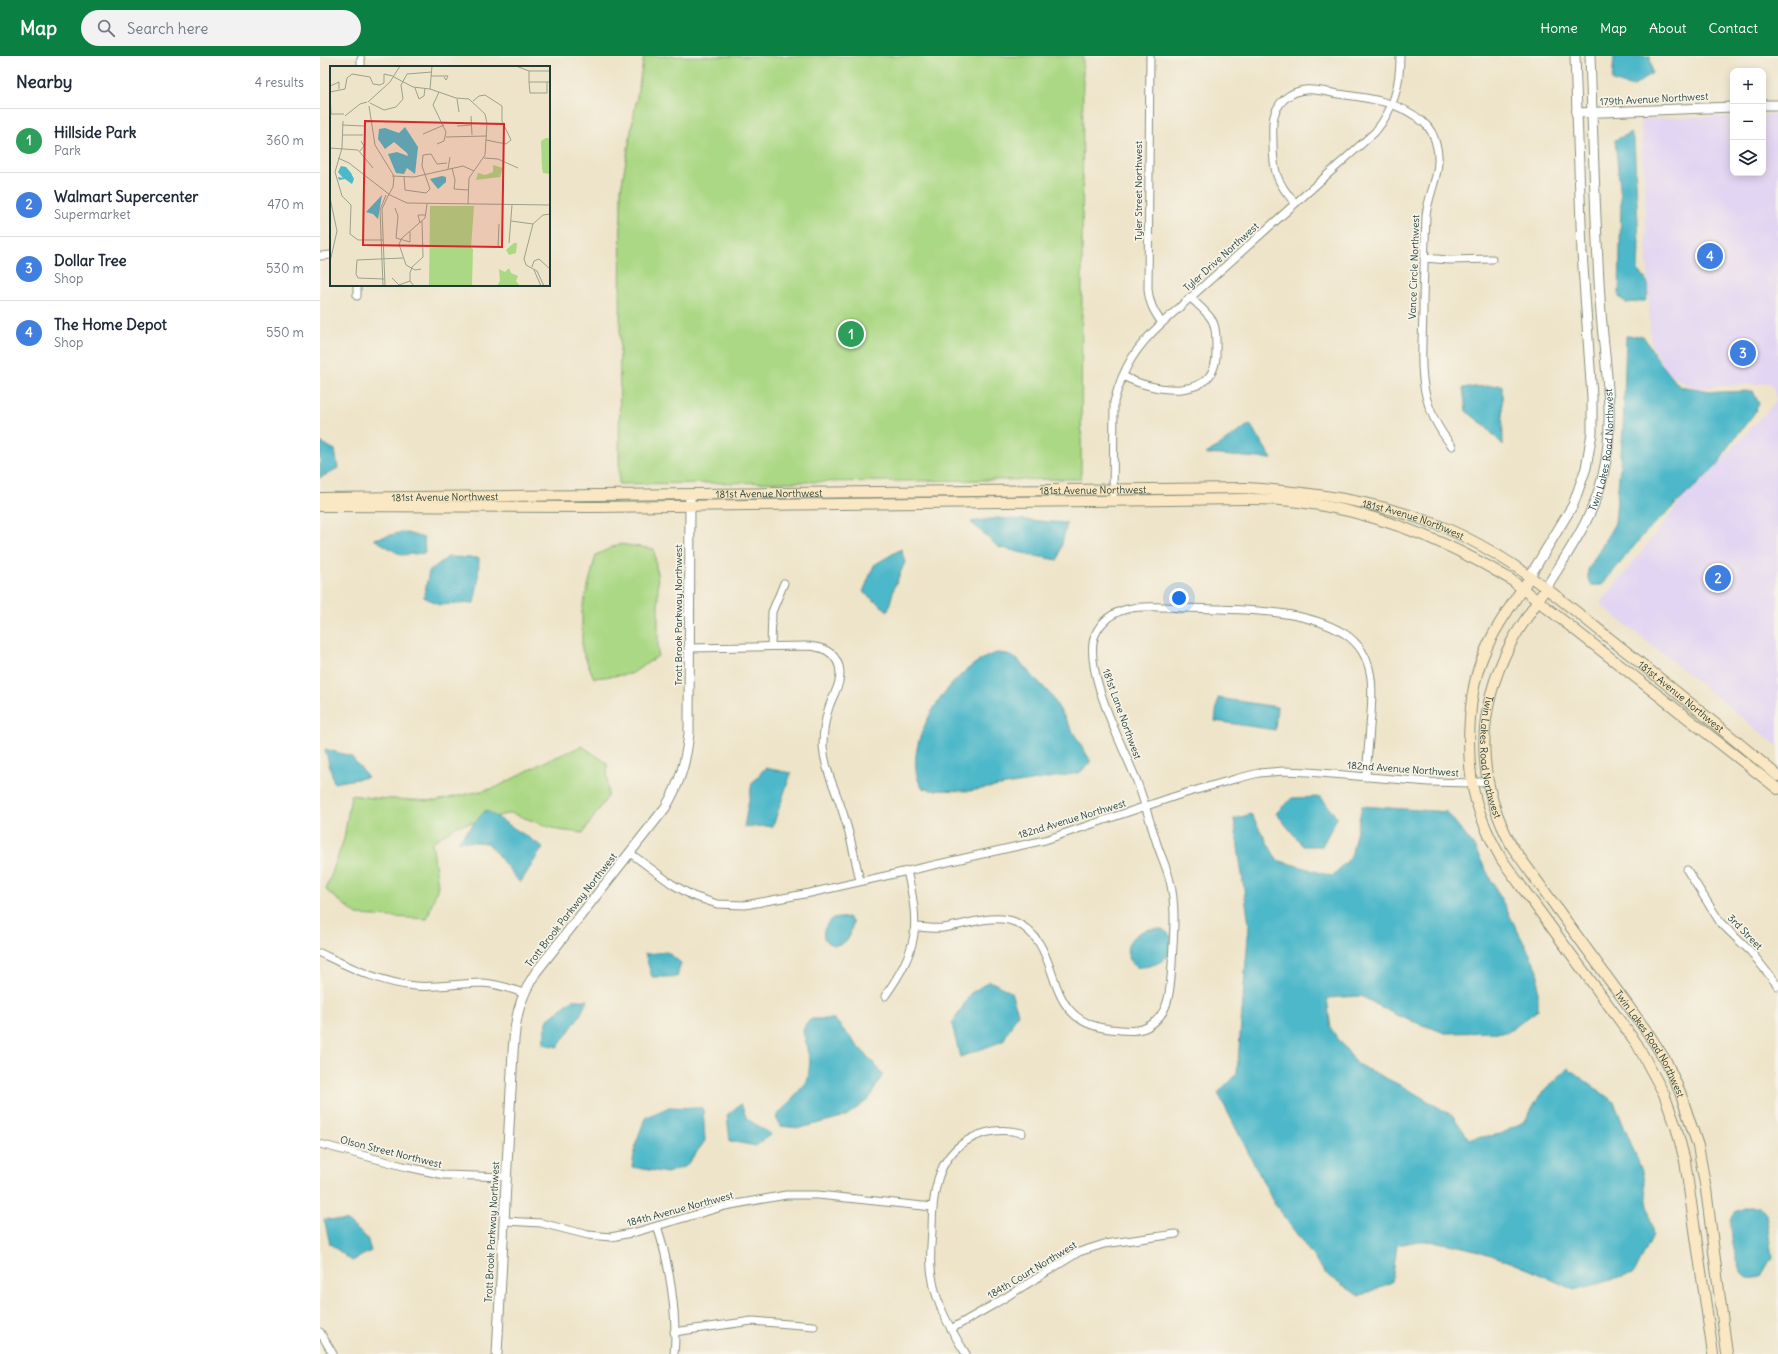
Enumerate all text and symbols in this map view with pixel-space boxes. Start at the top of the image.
search box [81,10,361,46]
text: Map [20,16,57,40]
icon: search [95,17,117,39]
text: Search here [127,19,208,38]
text: Home [1540,19,1578,37]
text: Map [1600,19,1627,37]
text: About [1649,19,1687,37]
text: Contact [1709,19,1758,37]
inset map [330,66,550,286]
map controls [1730,68,1766,176]
button: + [1730,68,1766,104]
text: Nearby [16,71,72,93]
text: 4 results [255,74,304,91]
street label: 179th Avenue Northwest [1599,90,1709,108]
button: − [1730,104,1766,140]
text: Hillside Park [54,123,136,142]
text: 1 [26,132,32,149]
text: 360 m [266,132,304,149]
street label: Tyler Street Northwest [1132,140,1145,241]
button: layers [1730,140,1766,176]
text: Park [54,142,81,159]
text: Walmart Supercenter [54,187,198,206]
text: 2 [25,196,33,213]
text: 470 m [267,196,304,213]
text: Supermarket [54,206,131,223]
street label: Vance Circle Northwest [1406,214,1422,320]
street label: Tyler Drive Northwest [1181,219,1262,294]
pin: 4 [1697,241,1723,271]
text: Dollar Tree [54,251,127,270]
text: 3 [25,260,33,277]
text: 530 m [266,260,304,277]
text: Shop [54,270,83,287]
text: The Home Depot [54,315,167,334]
pin: 1 [838,319,864,349]
text: 4 [25,324,33,341]
text: 550 m [266,324,304,341]
text: Shop [54,334,83,351]
pin: 3 [1730,338,1756,368]
street label: Twin Lakes Road Northwest [1585,388,1616,513]
street label: 181st Avenue Northwest [1039,483,1147,497]
street label: 181st Avenue Northwest [715,486,823,500]
street label: 181st Avenue Northwest [392,490,499,504]
street label: 181st Avenue Northwest [1361,496,1467,543]
street label: Trott Brook Parkway Northwest [672,544,685,686]
pin: 2 [1705,563,1731,593]
your location [1169,588,1189,608]
street label: 181st Avenue Northwest [1636,657,1727,735]
street label: 181st Lane Northwest [1100,667,1145,762]
street label: Twin Lakes Road Northwest [1478,694,1505,821]
street label: 182nd Avenue Northwest [1347,759,1460,779]
street label: 182nd Avenue Northwest [1017,796,1128,842]
street label: Trott Brook Parkway Northwest [522,850,620,970]
street label: 3rd Street [1725,911,1766,953]
street label: Twin Lakes Road Northwest [1612,987,1688,1100]
street label: Olson Street Northwest [339,1133,444,1171]
street label: Trott Brook Parkway Northwest [482,1160,502,1303]
street label: 184th Avenue Northwest [625,1188,735,1229]
street label: 184th Court Northwest [985,1238,1079,1302]

